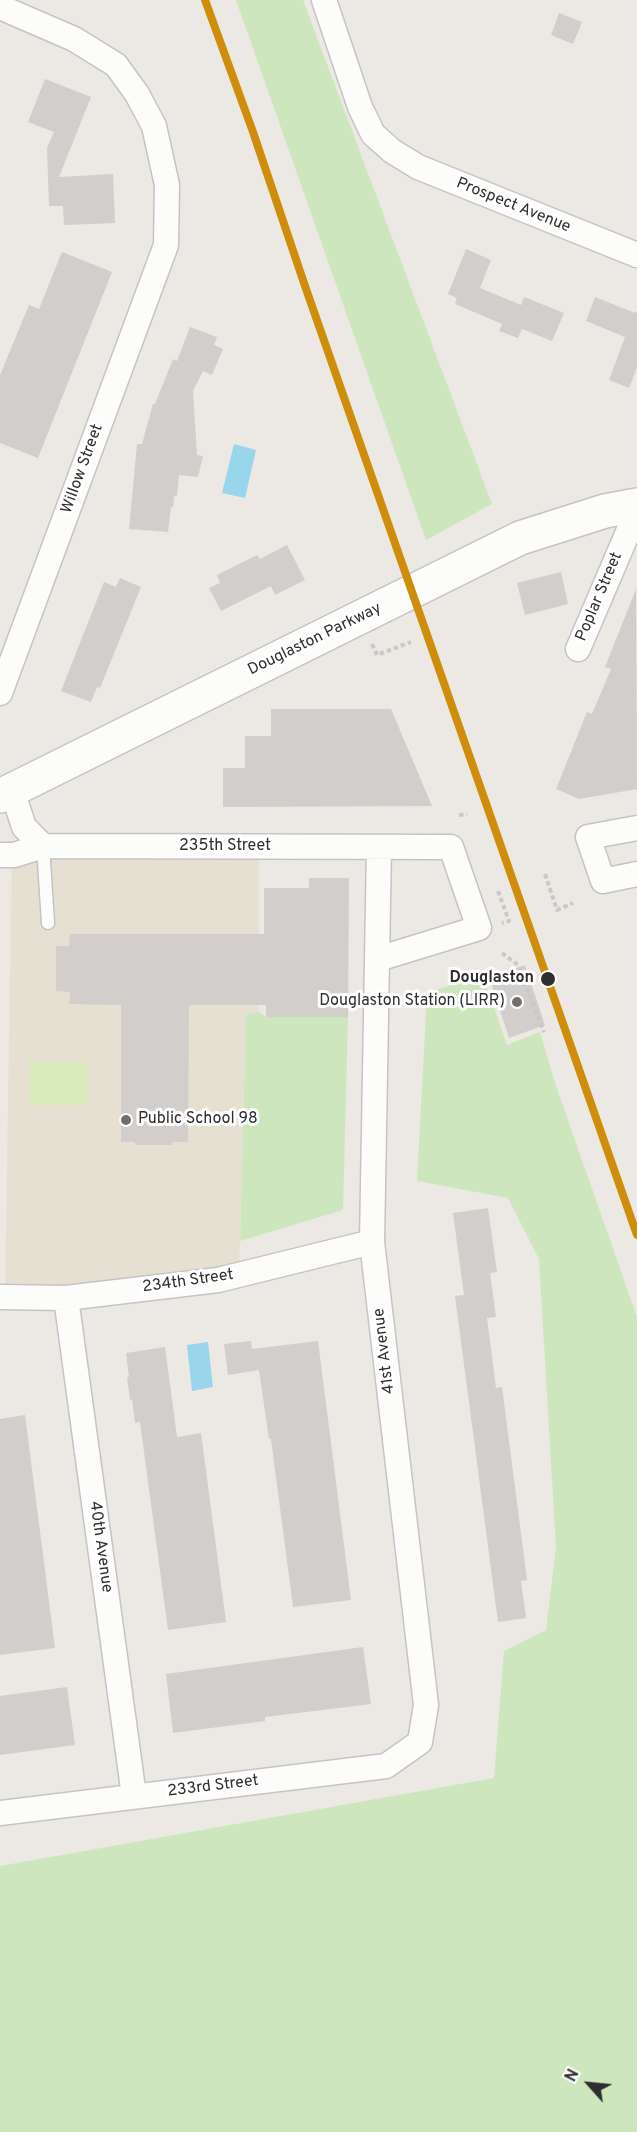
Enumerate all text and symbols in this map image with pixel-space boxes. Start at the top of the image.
street label: Prospect Avenue [453,174,573,238]
street label: Willow Street [58,422,108,516]
street label: Poplar Street [573,550,627,644]
street label: Douglaston Parkway [245,599,385,681]
street label: 235th Street [179,837,271,857]
place label: Douglaston [449,969,534,989]
marker: Douglaston [539,970,557,988]
place label: Douglaston Station (LIRR) [319,992,505,1012]
marker: Douglaston Station (LIRR) [510,995,524,1009]
place label: Public School 98 [138,1110,258,1130]
marker: Public School 98 [119,1113,133,1127]
street label: 234th Street [141,1266,235,1298]
street label: 41st Avenue [370,1307,400,1395]
street label: 40th Avenue [84,1500,116,1594]
street label: 233rd Street [166,1772,260,1802]
north arrow [559,2054,619,2114]
text: N [561,2066,584,2085]

